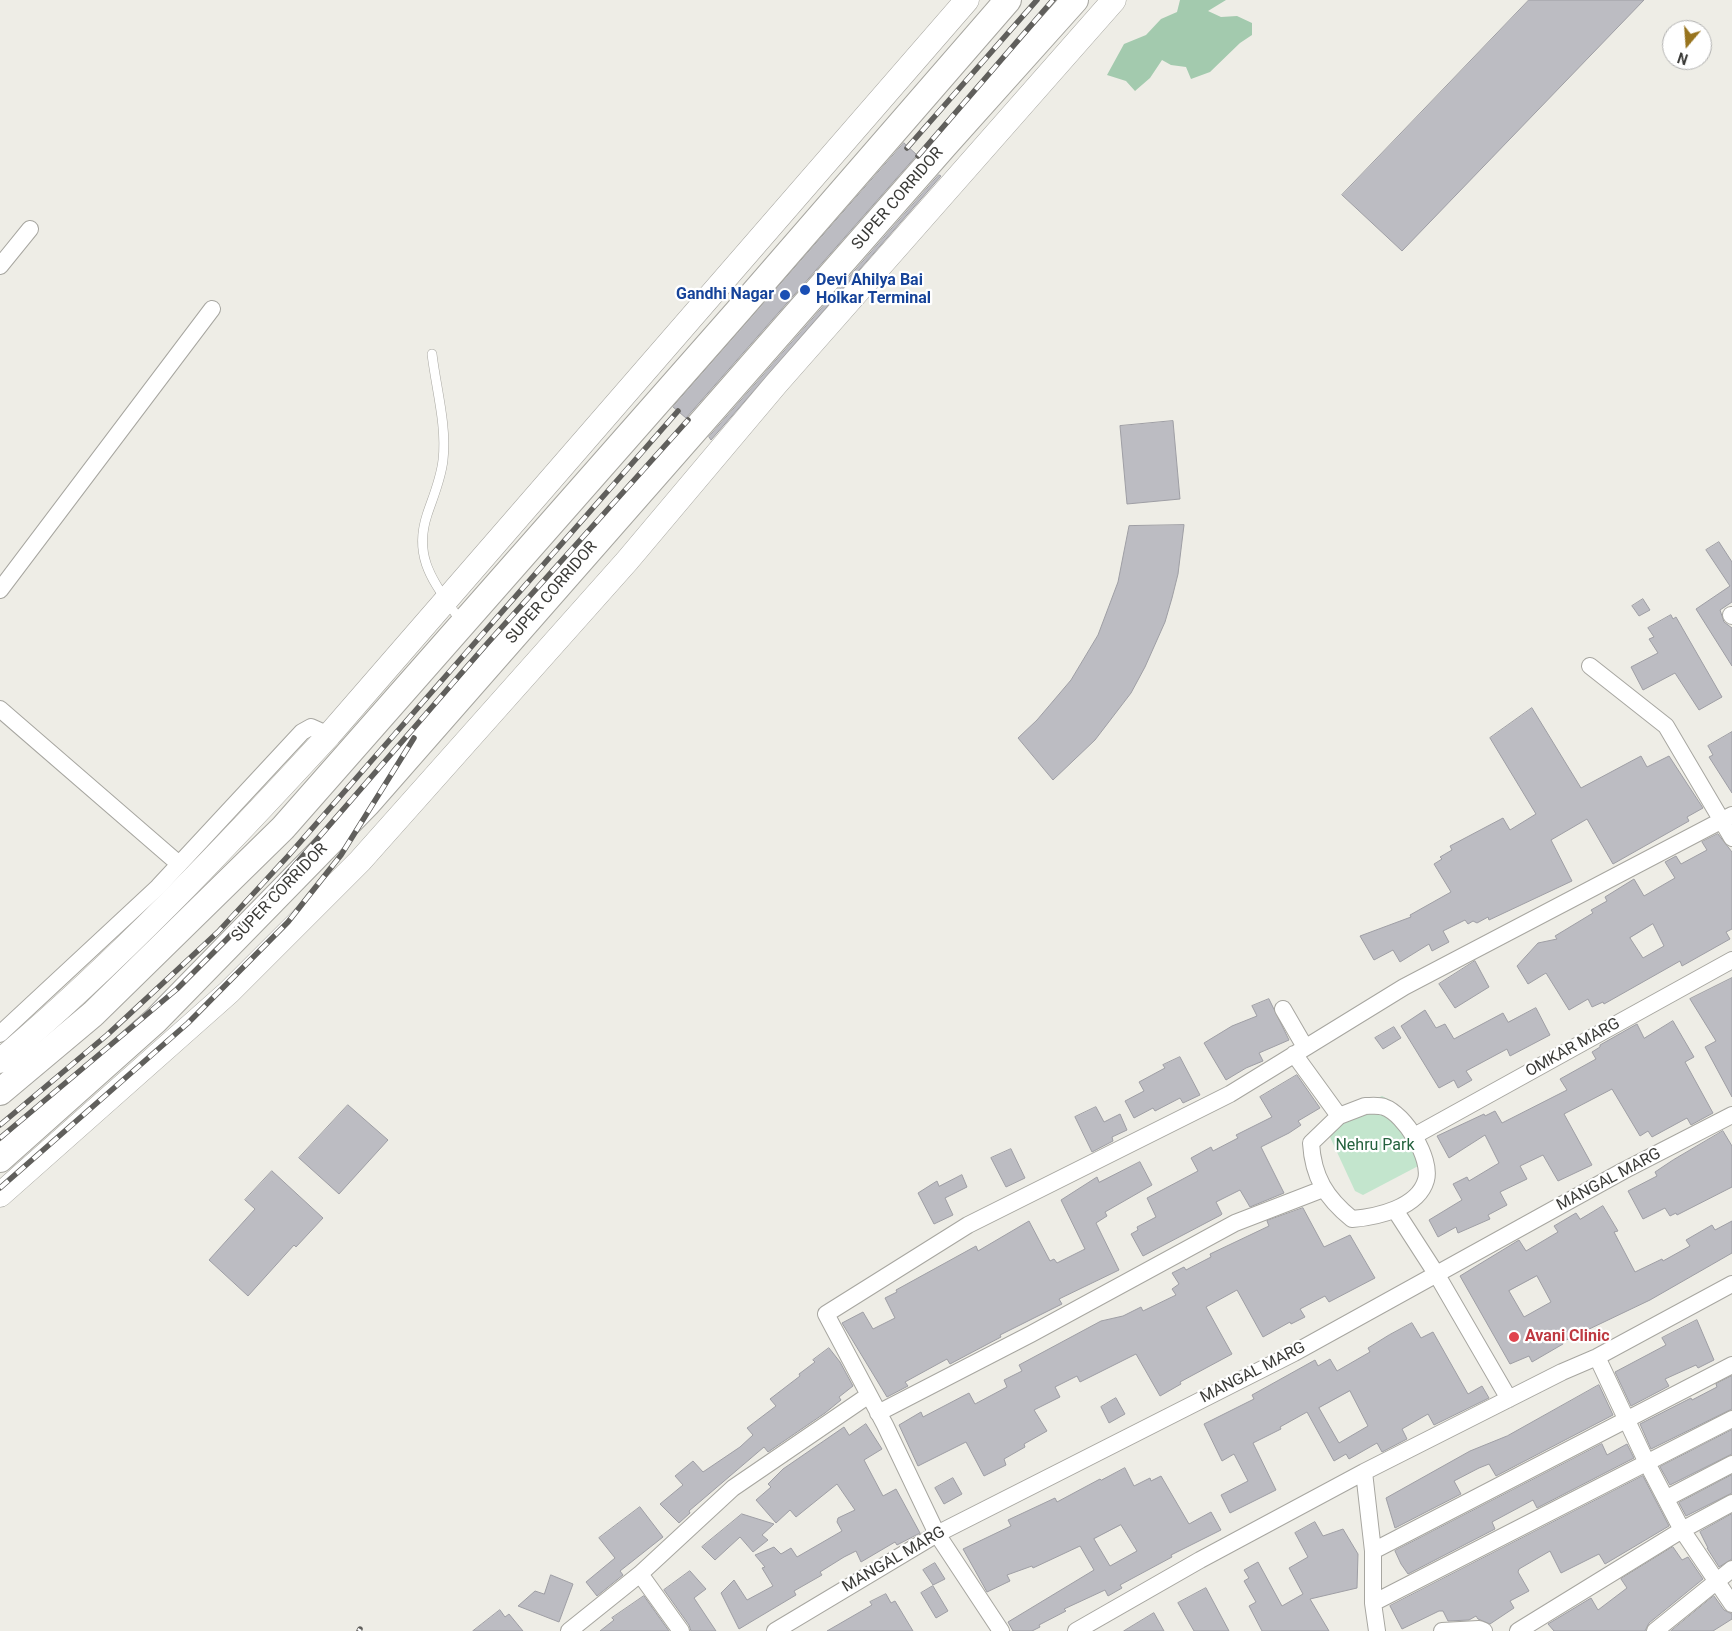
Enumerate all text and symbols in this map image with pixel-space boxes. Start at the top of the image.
north arrow [1662,20,1712,70]
text: N [1676,49,1690,67]
street label: SUPER CORRIDOR [848,144,948,254]
place label: Devi Ahilya Bai Holkar Terminal [816,271,931,309]
marker: Devi Ahilya Bai Holkar Terminal [798,283,812,297]
place label: Gandhi Nagar [676,285,774,305]
marker: Gandhi Nagar [778,288,792,302]
street label: SUPER CORRIDOR [502,538,602,648]
street label: SUPER CORRIDOR [228,840,332,946]
street label: OMKAR MARG [1523,1014,1623,1082]
park label: Nehru Park [1335,1136,1415,1156]
street label: MANGAL MARG [1554,1144,1664,1216]
place label: Avani Clinic [1525,1327,1610,1347]
marker: Avani Clinic [1507,1330,1521,1344]
street label: MANGAL MARG [1197,1338,1309,1408]
street label: MANGAL MARG [839,1523,949,1597]

